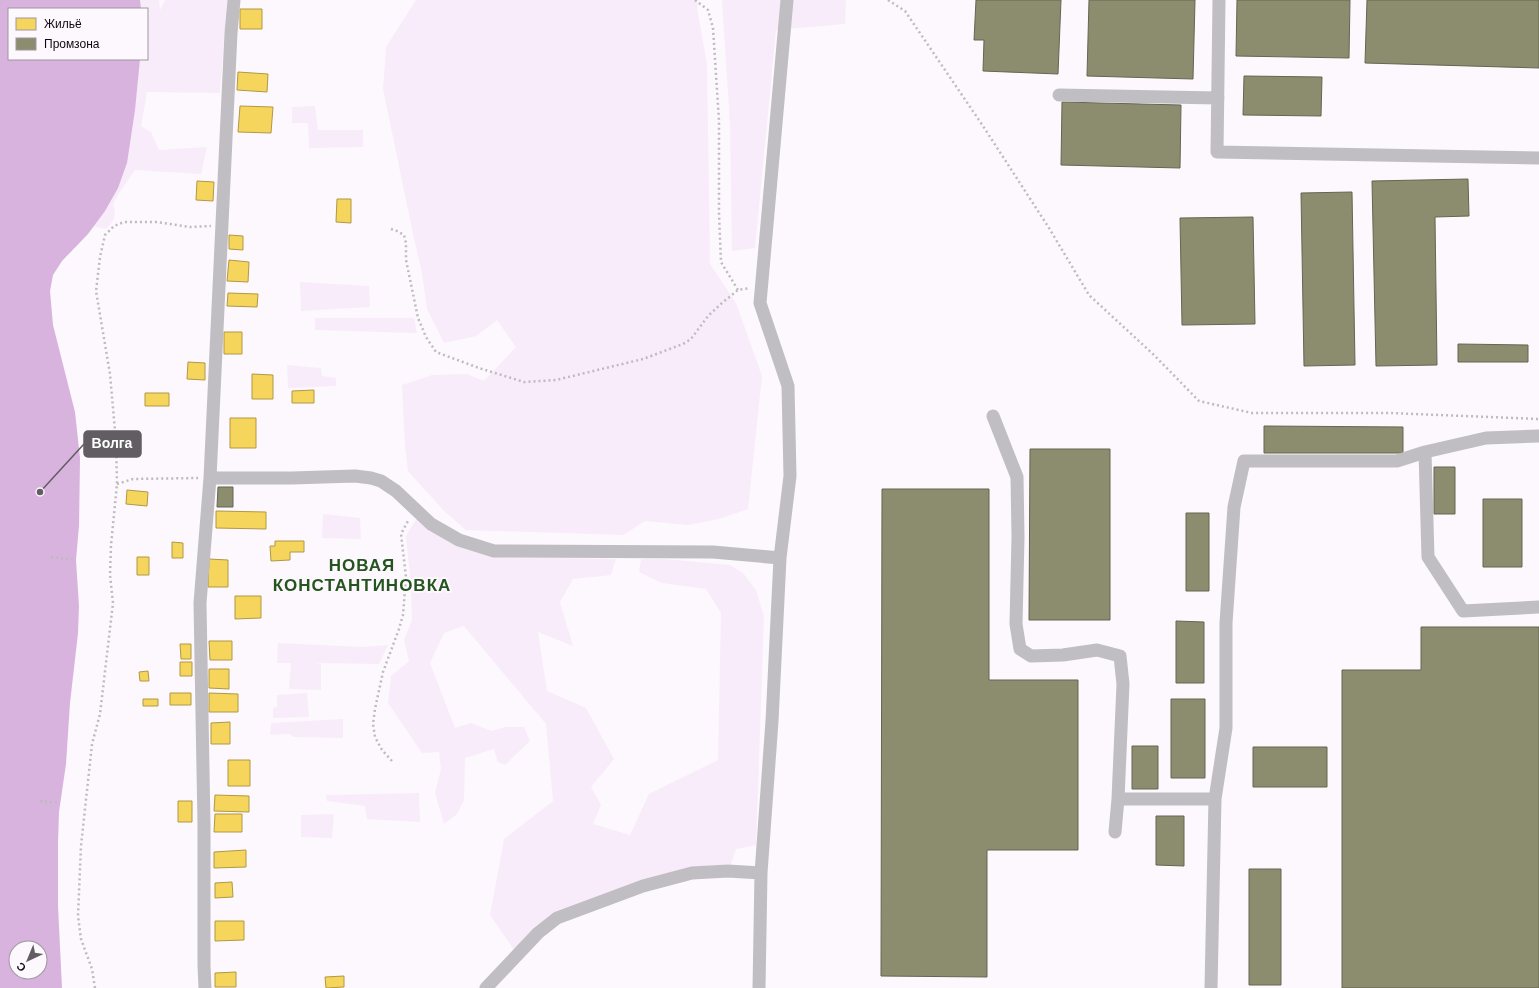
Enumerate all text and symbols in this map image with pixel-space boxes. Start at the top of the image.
legend [8,8,148,60]
text: Жильё [44,17,82,31]
text: Промзона [44,37,100,51]
callout: Волга [84,431,141,457]
text: Волга [92,435,133,451]
district label: НОВАЯ КОНСТАНТИНОВКА [273,555,451,595]
north arrow [8,940,48,980]
text: С [14,959,29,974]

